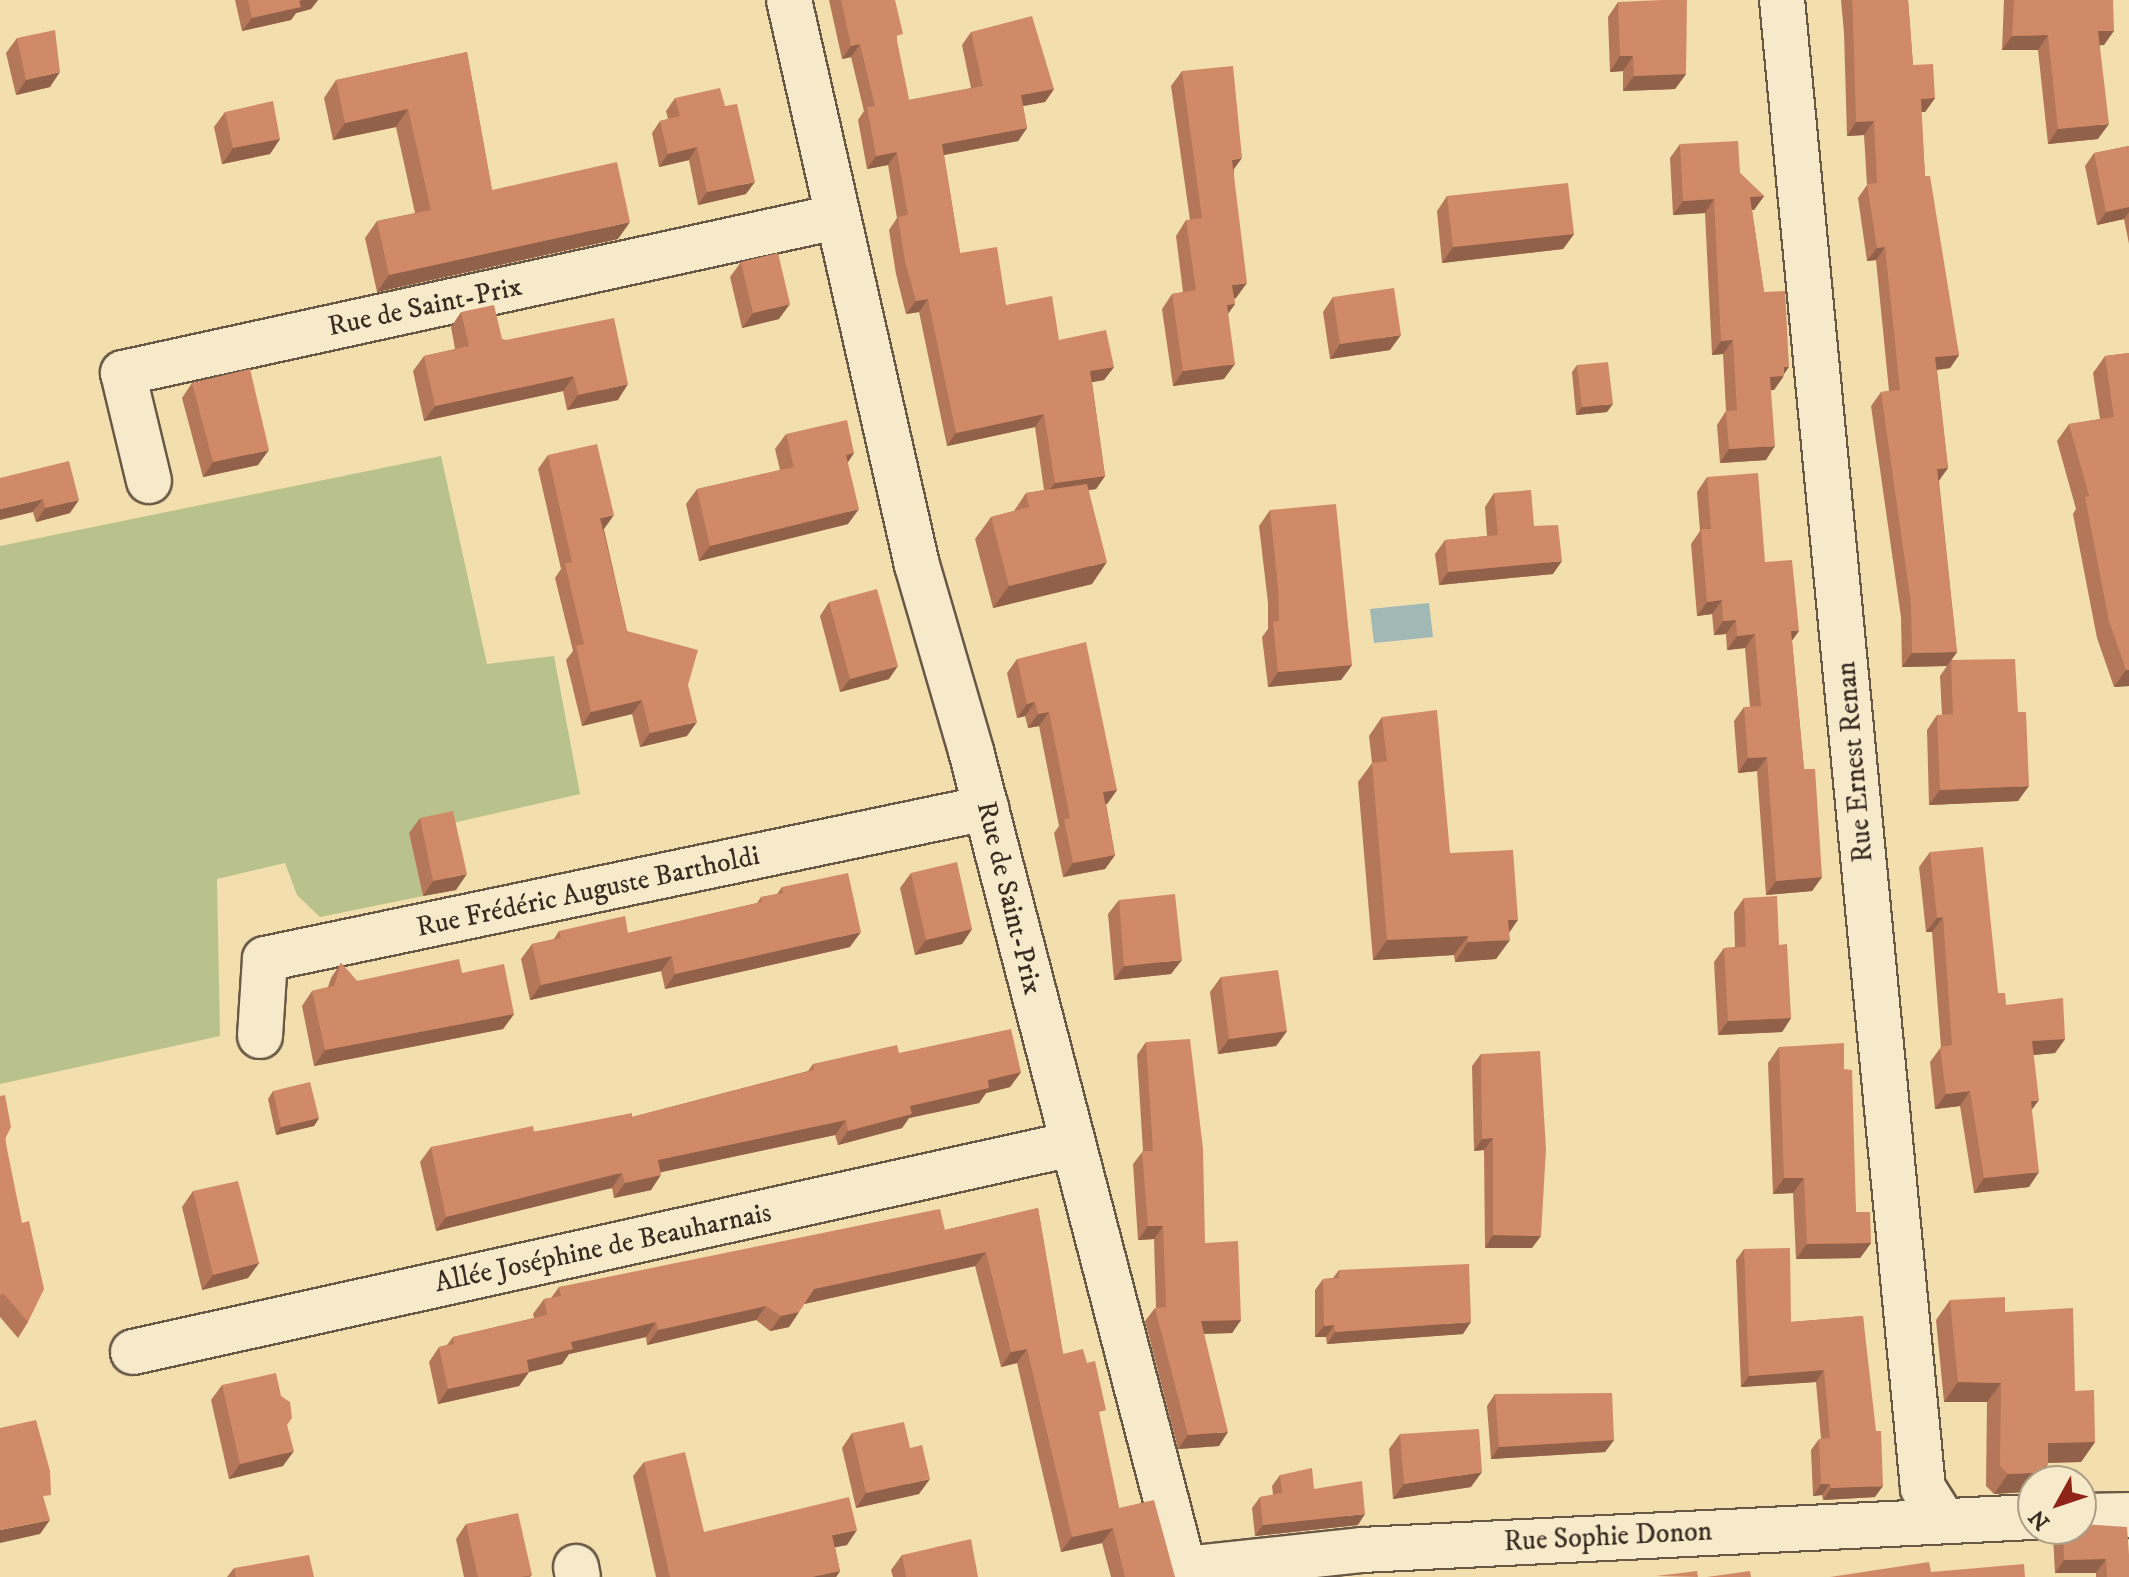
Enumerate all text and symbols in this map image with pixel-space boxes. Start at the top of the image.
street label: Rue de Saint-Prix [325,270,525,344]
street label: Rue Ernest Renan [1829,660,1881,864]
street label: Rue de Saint-Prix [969,798,1049,998]
street label: Rue Frédéric Auguste Bartholdi [413,839,763,945]
street label: Allée Joséphine de Beauharnais [432,1196,774,1300]
north arrow [2017,1465,2097,1545]
text: N [2024,1504,2056,1535]
street label: Rue Sophie Donon [1503,1515,1713,1559]

